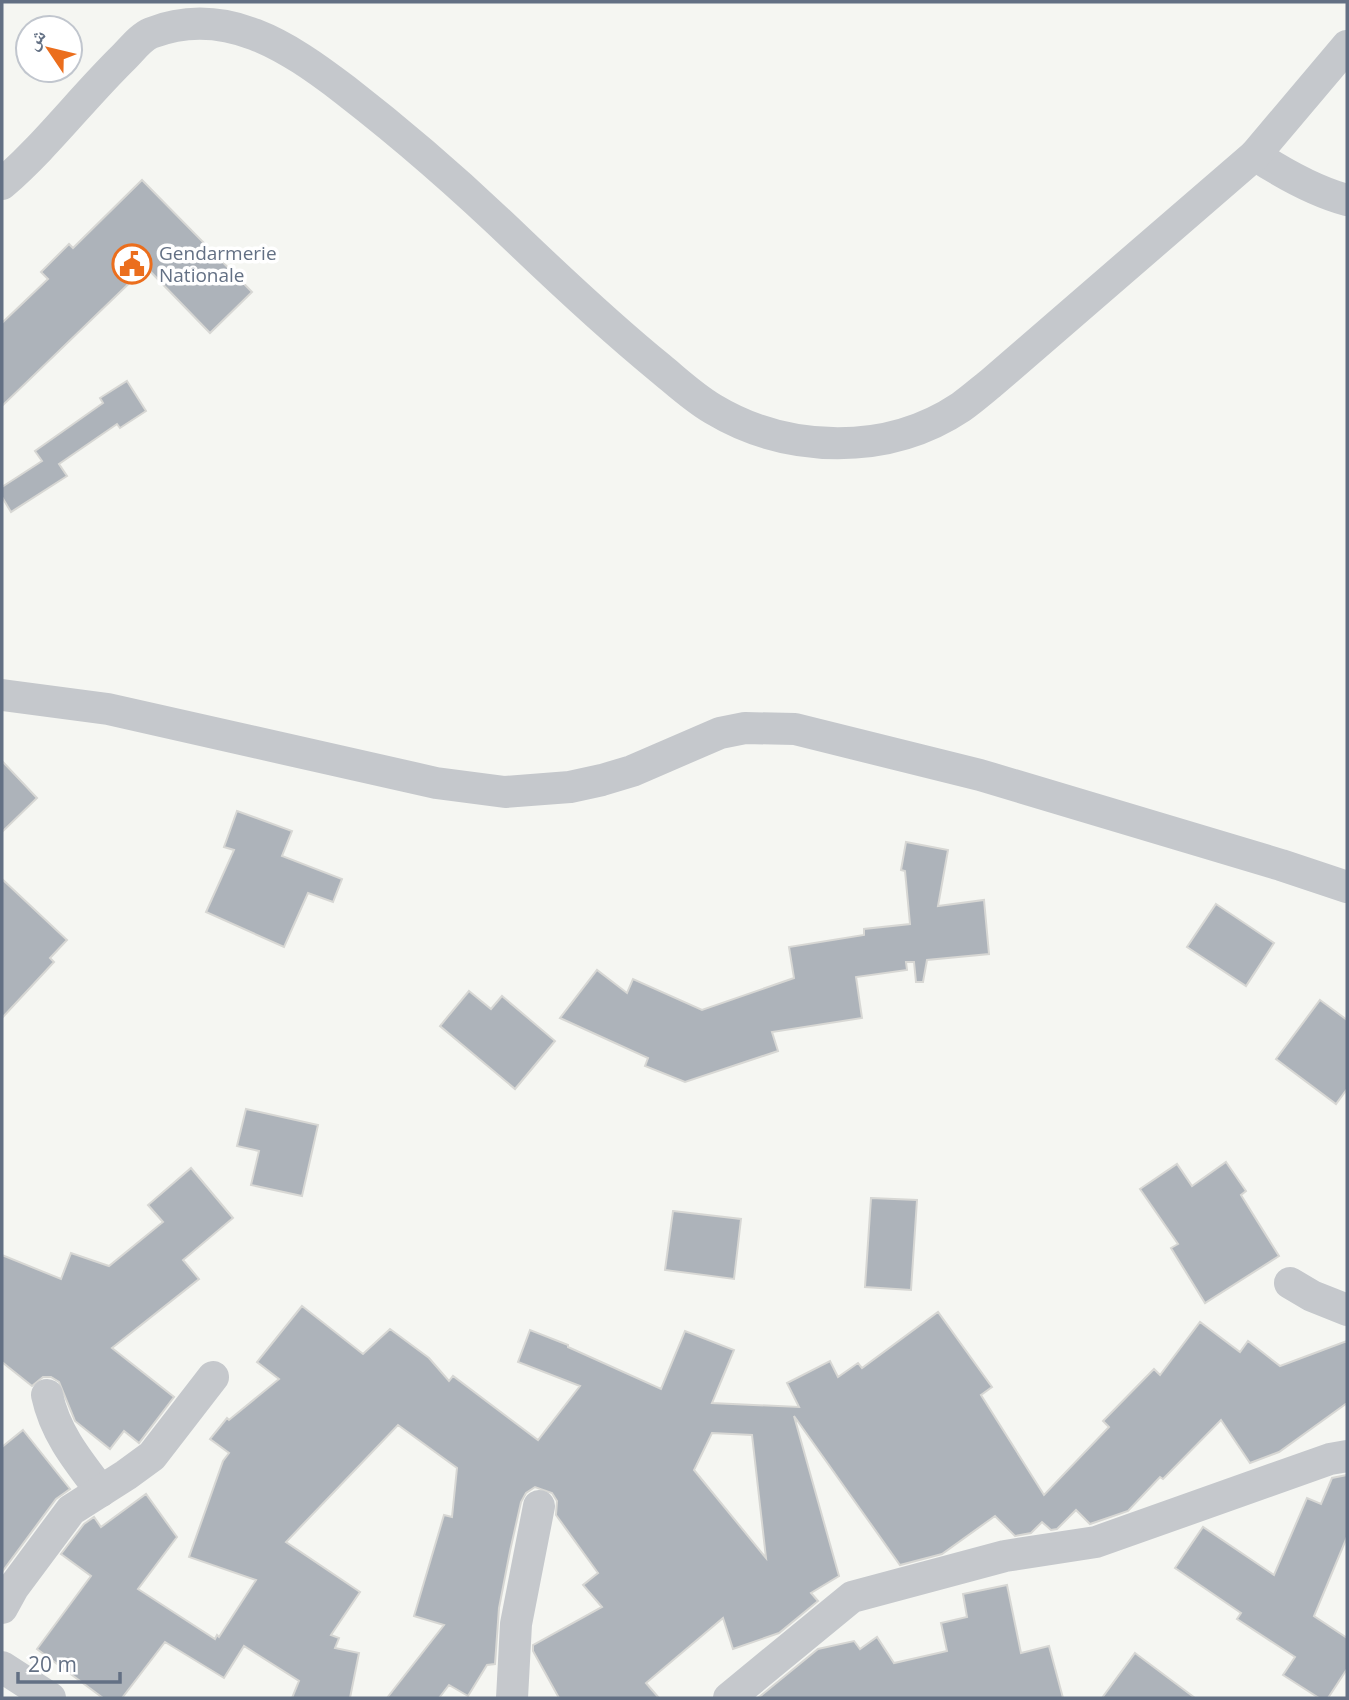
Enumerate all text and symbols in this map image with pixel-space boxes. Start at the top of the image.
north arrow [14,14,84,84]
text: ش [19,24,52,55]
place label: Gendarmerie Nationale [159,240,277,288]
public building icon: Gendarmerie Nationale [111,243,153,285]
scale bar [18,1640,119,1684]
text: 20 m [28,1650,77,1678]

